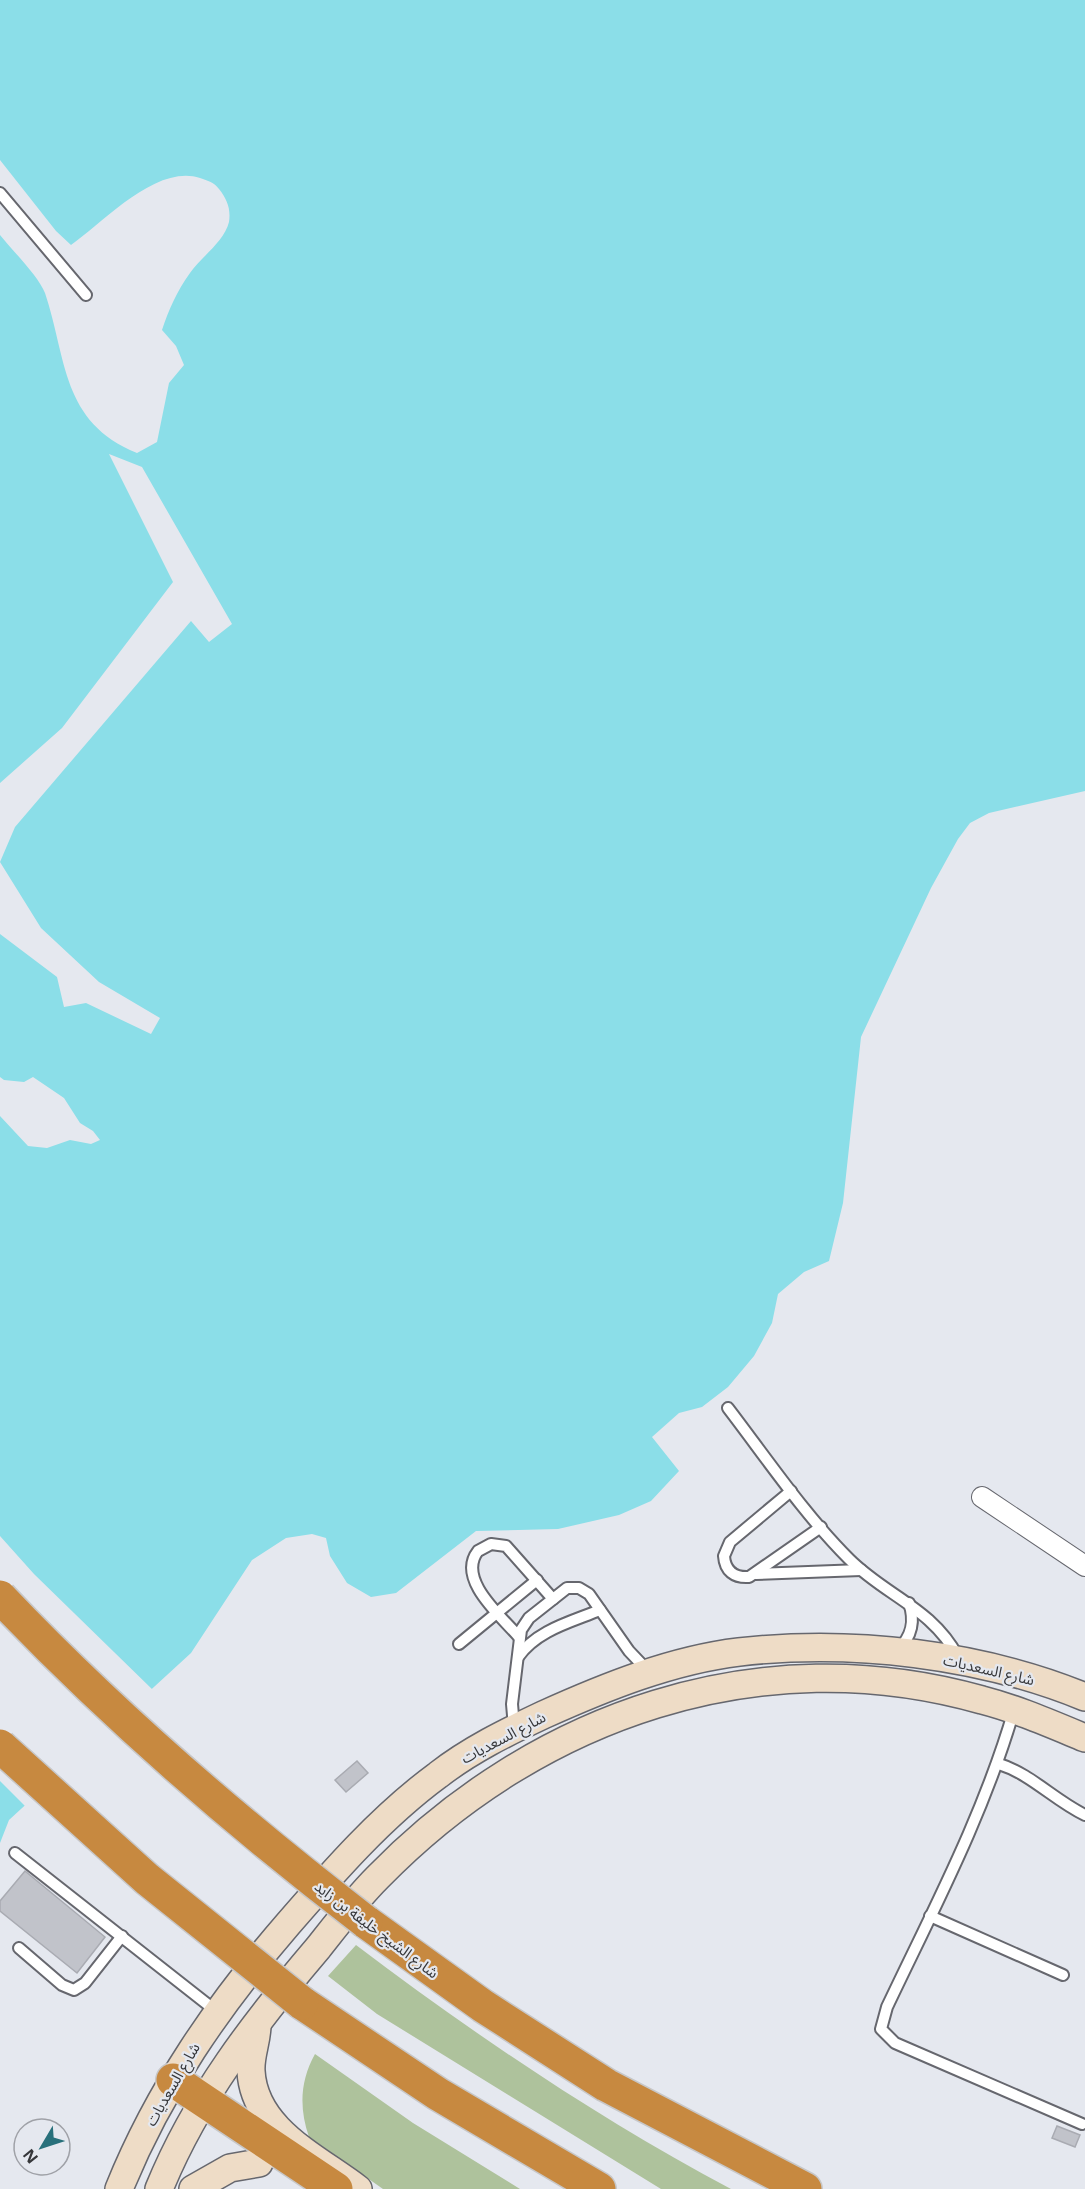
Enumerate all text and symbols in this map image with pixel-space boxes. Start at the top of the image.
street label: شارع السعديات [941,1649,1037,1692]
street label: شارع السعديات [457,1706,550,1770]
street label: شارع الشيخ خليفة بن زايد [309,1876,443,1985]
street label: شارع السعديات [140,2039,207,2131]
north arrow [12,2117,72,2177]
text: N [18,2144,43,2168]

